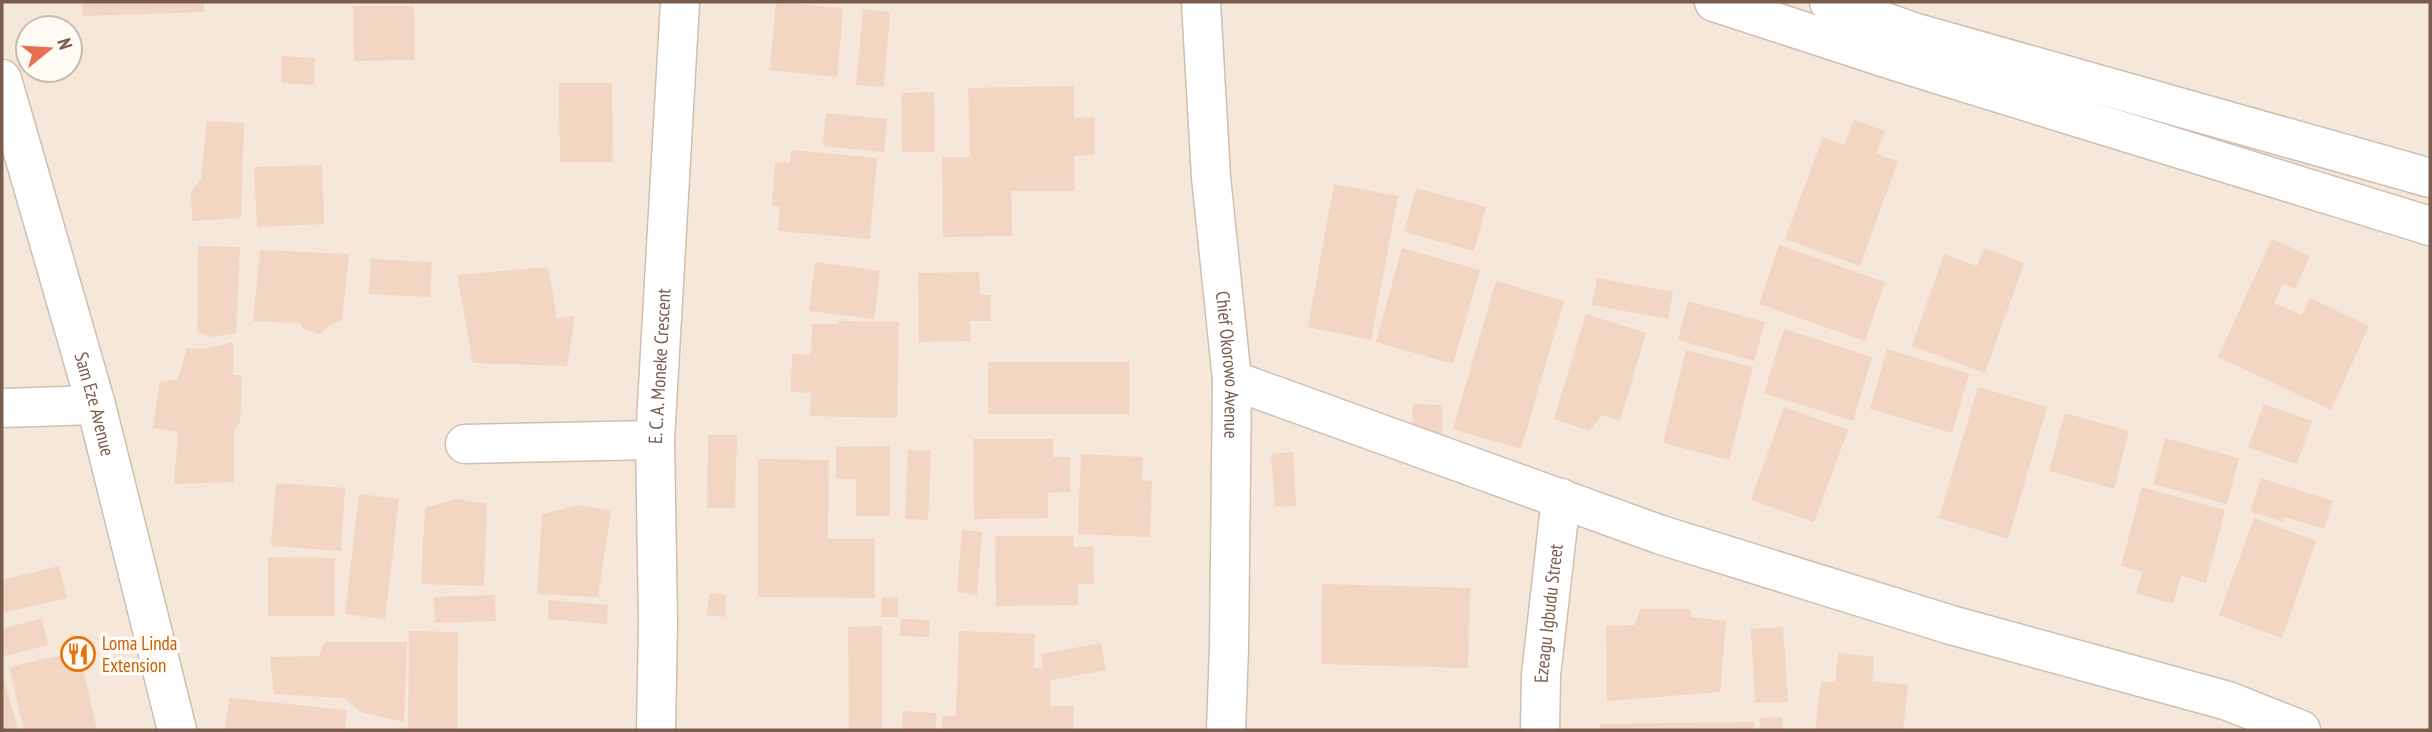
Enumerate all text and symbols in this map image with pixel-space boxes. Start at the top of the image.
north arrow [14,14,84,84]
text: N [52,35,78,52]
street label: E. C. A. Moneke Crescent [643,287,676,445]
street label: Chief Okorowo Avenue [1211,290,1244,439]
street label: Sam Eze Avenue [69,349,120,458]
street label: Ezeagu Igbudu Street [1529,542,1568,683]
place label: Loma Linda Extension [102,631,177,677]
restaurant icon: Loma Linda Extension [59,635,97,673]

